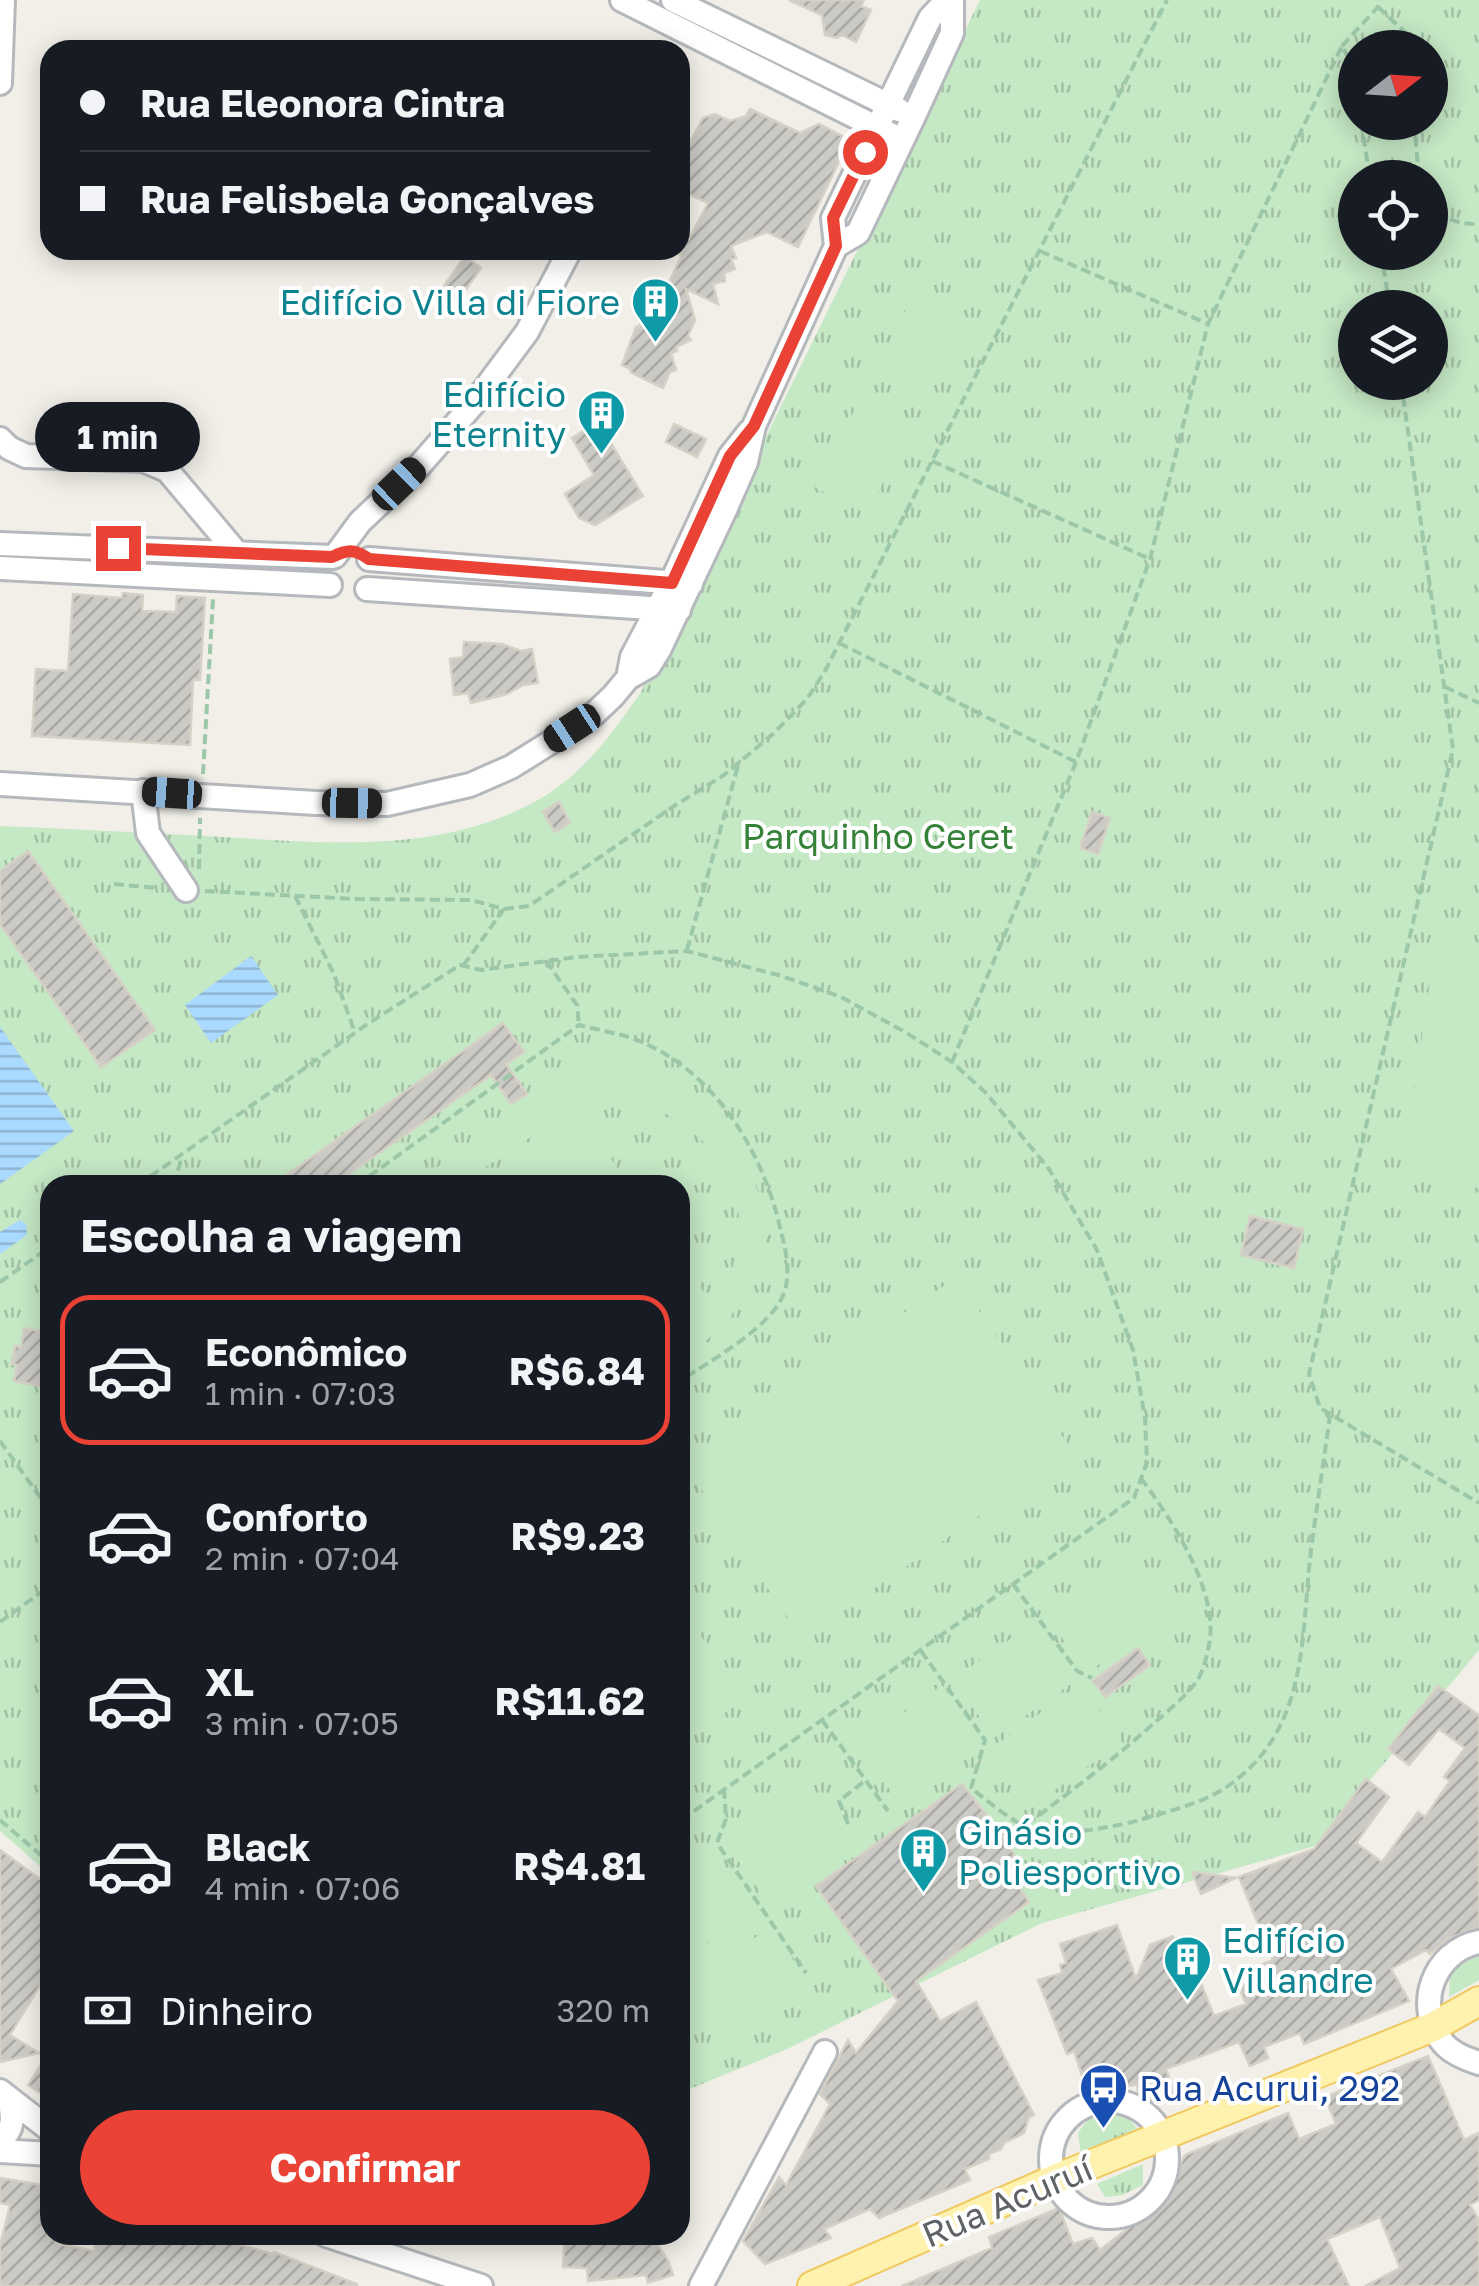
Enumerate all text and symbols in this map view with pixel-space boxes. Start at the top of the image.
north arrow [1338,30,1448,140]
map controls [1338,30,1448,400]
text: Rua Eleonora Cintra [140,80,505,125]
route start [843,130,888,175]
button: locate [1338,160,1448,270]
text: Rua Felisbela Gonçalves [140,176,594,221]
building icon: Edifício Villa di Fiore [629,276,681,344]
place label: Edifício Villa di Fiore [280,281,620,323]
button: layers [1338,290,1448,400]
place label: Edifício Eternity [431,373,566,455]
building icon: Edifício Eternity [575,388,627,456]
callout: 1 min [36,403,200,473]
text: 1 min [77,418,158,456]
car [367,452,431,516]
route end [96,526,141,571]
car [539,699,605,757]
car [141,776,203,810]
car [322,787,382,819]
park label: Parquinho Ceret [742,815,1014,857]
text: Escolha a viagem [80,1208,462,1262]
icon: car [85,1325,175,1415]
text: Econômico [205,1329,407,1374]
text: R$6.84 [509,1348,645,1393]
text: 1 min · 07:03 [205,1374,396,1412]
icon: car [85,1490,175,1580]
text: Conforto [205,1494,368,1539]
text: R$9.23 [510,1513,645,1558]
text: 2 min · 07:04 [205,1539,400,1577]
icon: car [85,1655,175,1745]
text: XL [205,1659,254,1704]
text: R$11.62 [495,1678,645,1723]
text: 3 min · 07:05 [205,1704,399,1742]
place label: Ginásio Poliesportivo [958,1811,1181,1893]
icon: car [85,1820,175,1910]
text: Black [205,1824,310,1869]
building icon: Ginásio Poliesportivo [897,1826,949,1894]
text: R$4.81 [513,1843,645,1888]
text: 4 min · 07:06 [205,1869,400,1907]
place label: Edifício Villandre [1222,1919,1374,2001]
building icon: Edifício Villandre [1161,1934,1213,2002]
icon: cash [80,1983,135,2038]
text: Dinheiro [160,1988,313,2033]
text: 320 m [557,1991,650,2029]
bus stop icon: Rua Acurui, 292 [1078,2062,1130,2130]
place label: Rua Acurui, 292 [1139,2067,1400,2109]
button: Confirmar [80,2110,650,2225]
street label: Rua Acuruí [916,2145,1101,2256]

